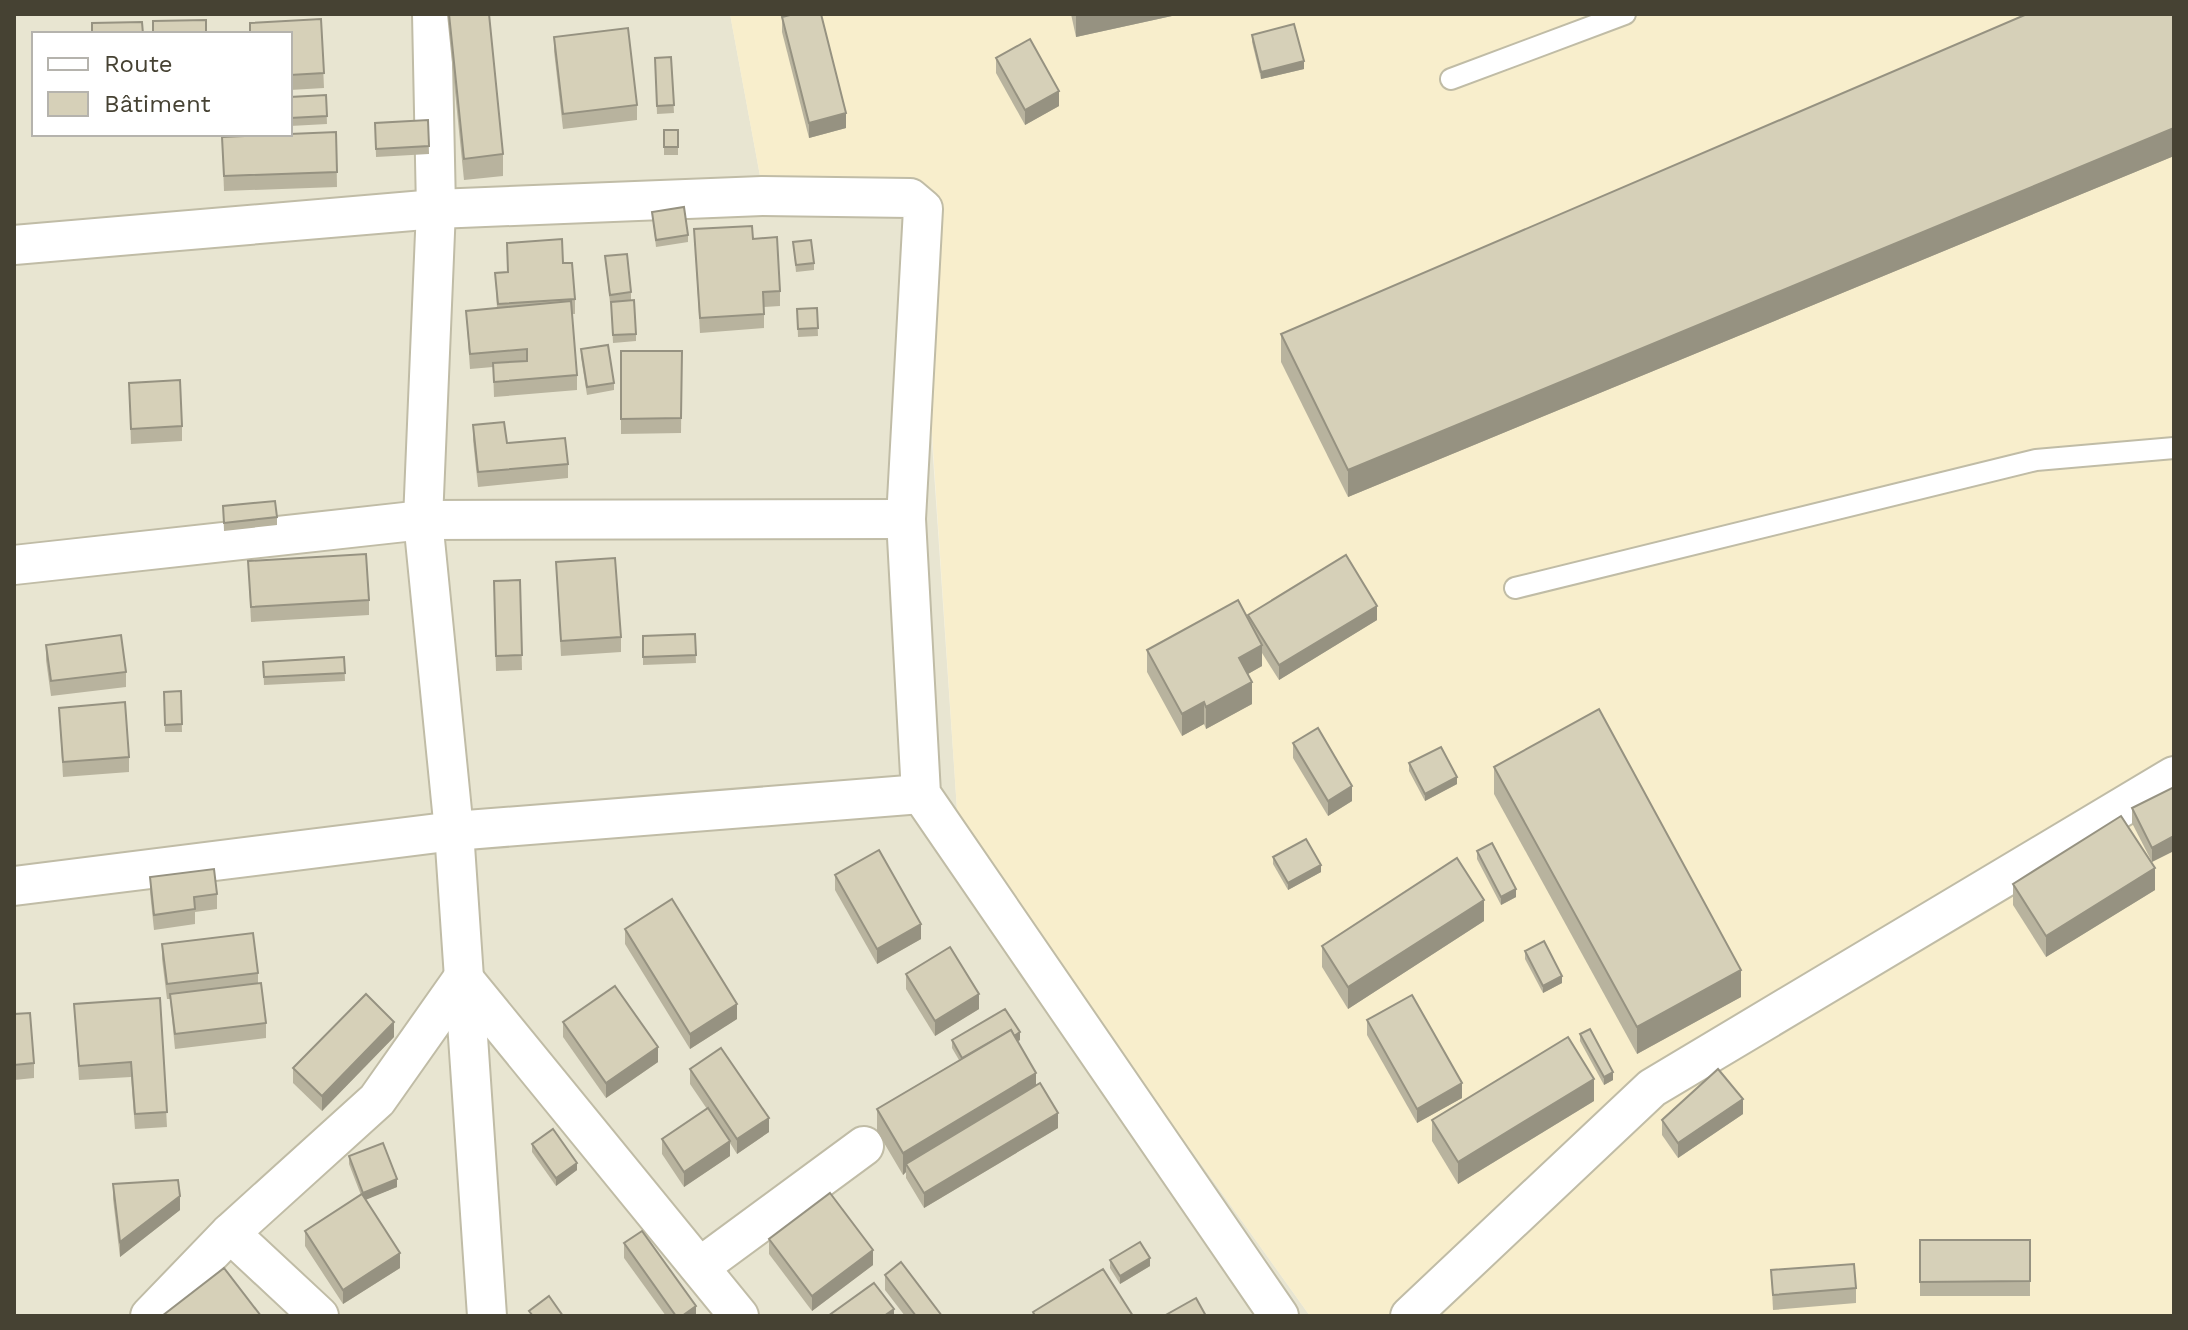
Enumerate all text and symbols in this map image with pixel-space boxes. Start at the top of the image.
legend [32,32,292,136]
text: Route [104,50,173,78]
text: Bâtiment [104,90,211,118]

